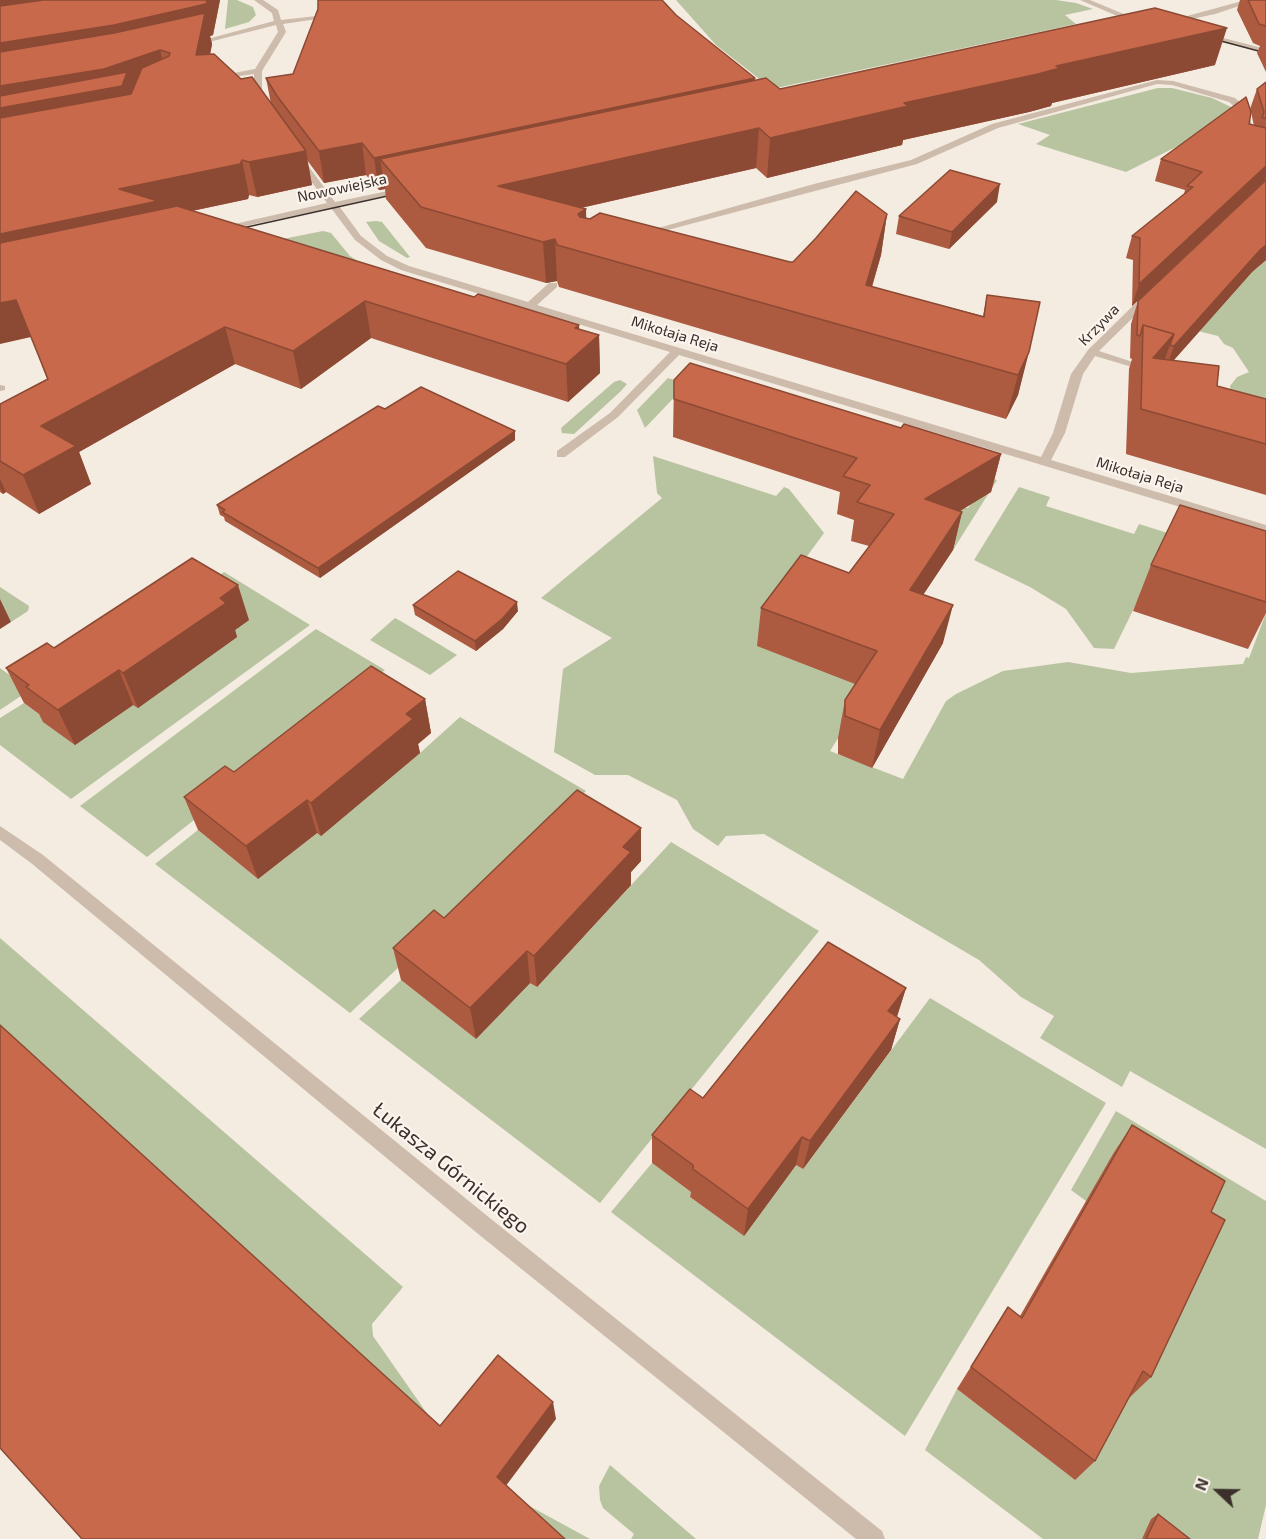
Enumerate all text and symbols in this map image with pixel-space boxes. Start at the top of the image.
street label: Nowowiejska [296,170,388,206]
street label: Krzywa [1075,300,1123,350]
street label: Mikołaja Reja [629,312,721,356]
street label: Mikołaja Reja [1094,453,1186,497]
street label: Łukasza Górnickiego [367,1097,535,1239]
north arrow [1188,1461,1248,1521]
text: N [1190,1475,1212,1493]

